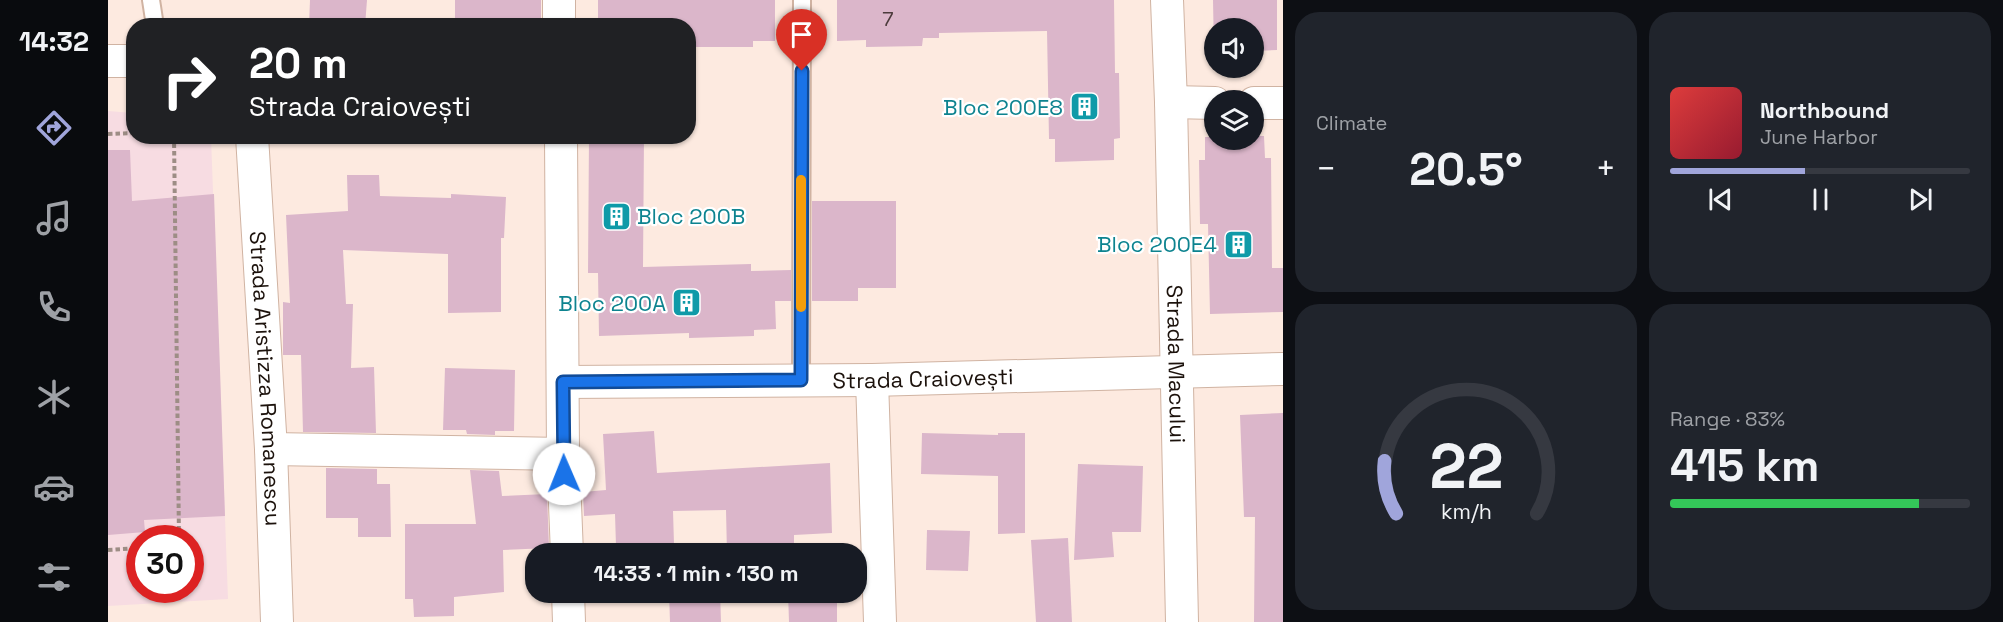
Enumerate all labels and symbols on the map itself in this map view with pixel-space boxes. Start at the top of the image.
house number: 7 [882,6,894,32]
pin [776,9,827,71]
building icon: Bloc 200E8 [1068,91,1100,123]
place label: Bloc 200E8 [943,93,1063,121]
building icon: Bloc 200B [600,200,632,232]
place label: Bloc 200B [637,202,745,230]
building icon: Bloc 200E4 [1222,228,1254,260]
street label: Strada Aristizza Romanescu [244,230,288,527]
place label: Bloc 200E4 [1097,230,1217,258]
street label: Strada Macului [1161,284,1192,443]
building icon: Bloc 200A [671,287,703,319]
place label: Bloc 200A [558,289,666,317]
street label: Strada Craiovești [832,362,1014,394]
position arrow [532,442,596,506]
speed limit sign: 30 [126,525,204,603]

